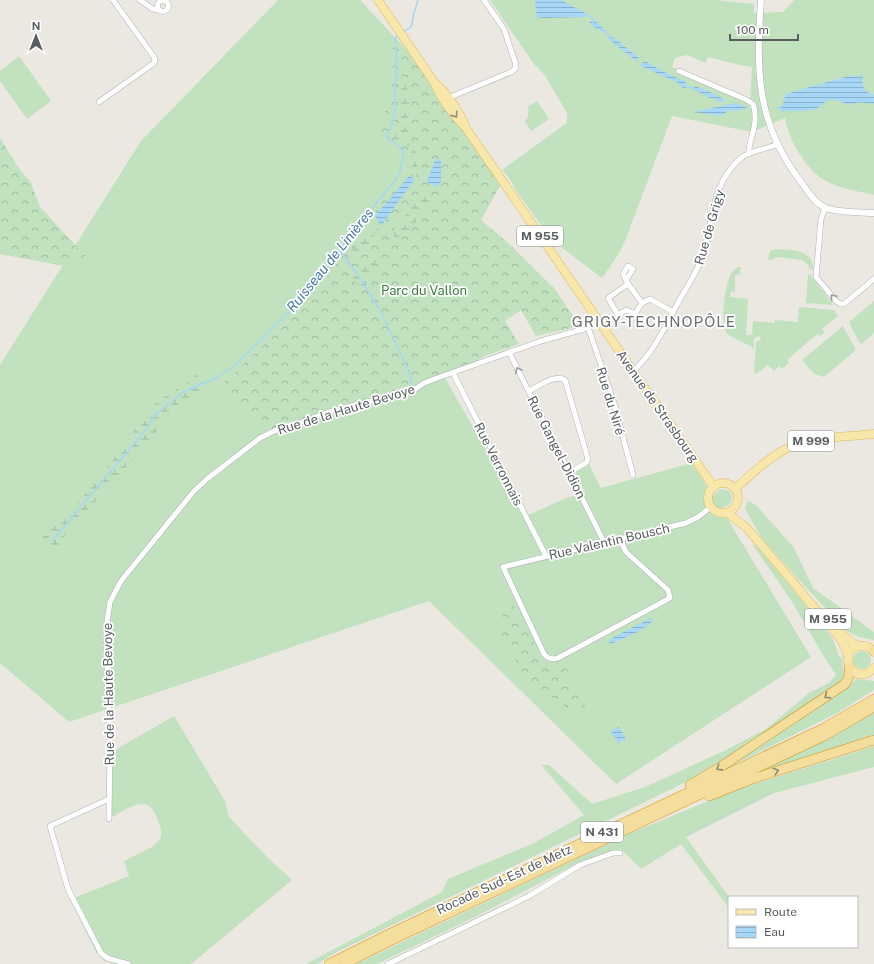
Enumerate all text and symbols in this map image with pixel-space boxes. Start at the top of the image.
north arrow [16,16,56,56]
scale bar [730,16,798,42]
text: N [32,20,40,32]
text: 100 m [736,23,769,37]
one-way arrow [450,111,457,118]
street label: Rue de Grigy [692,188,727,266]
water label: Ruisseau de Linières [283,205,377,315]
road number: M 955 [517,226,563,246]
park label: Parc du Vallon [381,283,467,298]
one-way arrow [830,294,837,302]
district label: GRIGY-TECHNOPÔLE [572,313,736,330]
street label: Avenue de Strasbourg [613,347,702,465]
street label: Rue du Niré [593,365,628,437]
one-way arrow [515,366,523,374]
street label: Rue de la Haute Bevoye [276,381,417,438]
street label: Rue Gangel-Didion [524,394,589,501]
street label: Rue Verronnais [471,420,526,508]
road number: M 999 [788,431,834,451]
street label: Rue Valentin Bousch [547,520,671,563]
road number: M 955 [805,609,851,629]
street label: Rue de la Haute Bevoye [100,622,117,765]
one-way arrow [824,691,831,699]
one-way arrow [716,763,723,771]
one-way arrow [772,767,779,776]
road number: N 431 [581,822,623,842]
street label: Rocade Sud-Est de Metz [434,841,574,917]
legend [728,896,858,948]
text: Route [764,905,797,919]
text: Eau [764,925,785,939]

